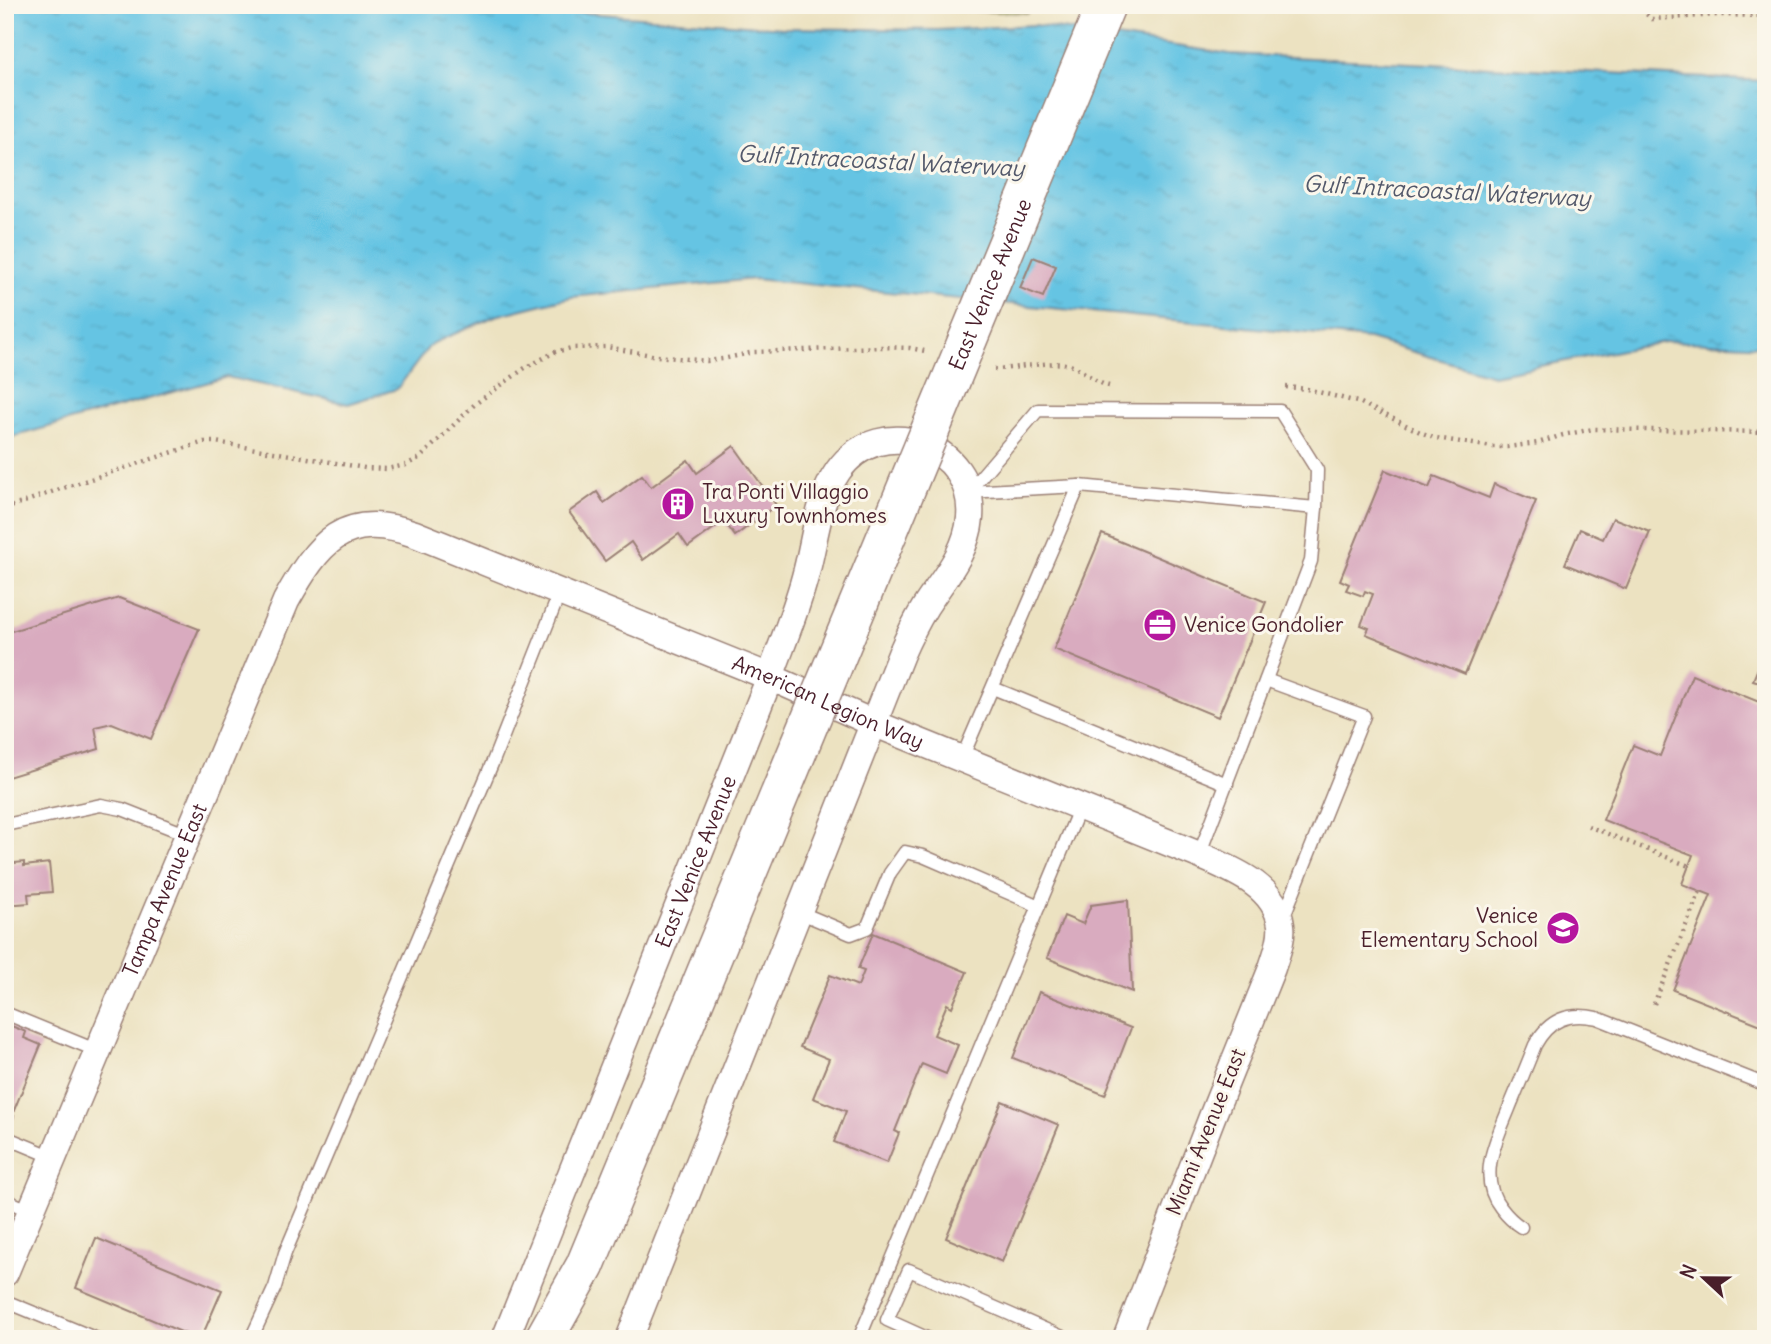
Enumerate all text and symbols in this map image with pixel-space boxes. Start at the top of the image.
water label: Gulf Intracoastal Waterway [737,139,1027,183]
water label: Gulf Intracoastal Waterway [1303,169,1593,213]
street label: East Venice Avenue [943,194,1037,374]
place label: Tra Ponti Villaggio Luxury Townhomes [702,478,887,529]
building icon: Tra Ponti Villaggio Luxury Townhomes [659,485,697,523]
office icon: Venice Gondolier [1141,606,1179,644]
place label: Venice Gondolier [1184,611,1344,638]
street label: American Legion Way [728,649,928,755]
street label: East Venice Avenue [649,772,742,952]
street label: Tampa Avenue East [116,799,213,981]
place label: Venice Elementary School [1361,902,1538,953]
school or university icon: Venice Elementary School [1544,909,1582,947]
street label: Miami Avenue East [1160,1044,1251,1219]
north arrow [1670,1242,1740,1312]
text: N [1675,1261,1702,1282]

